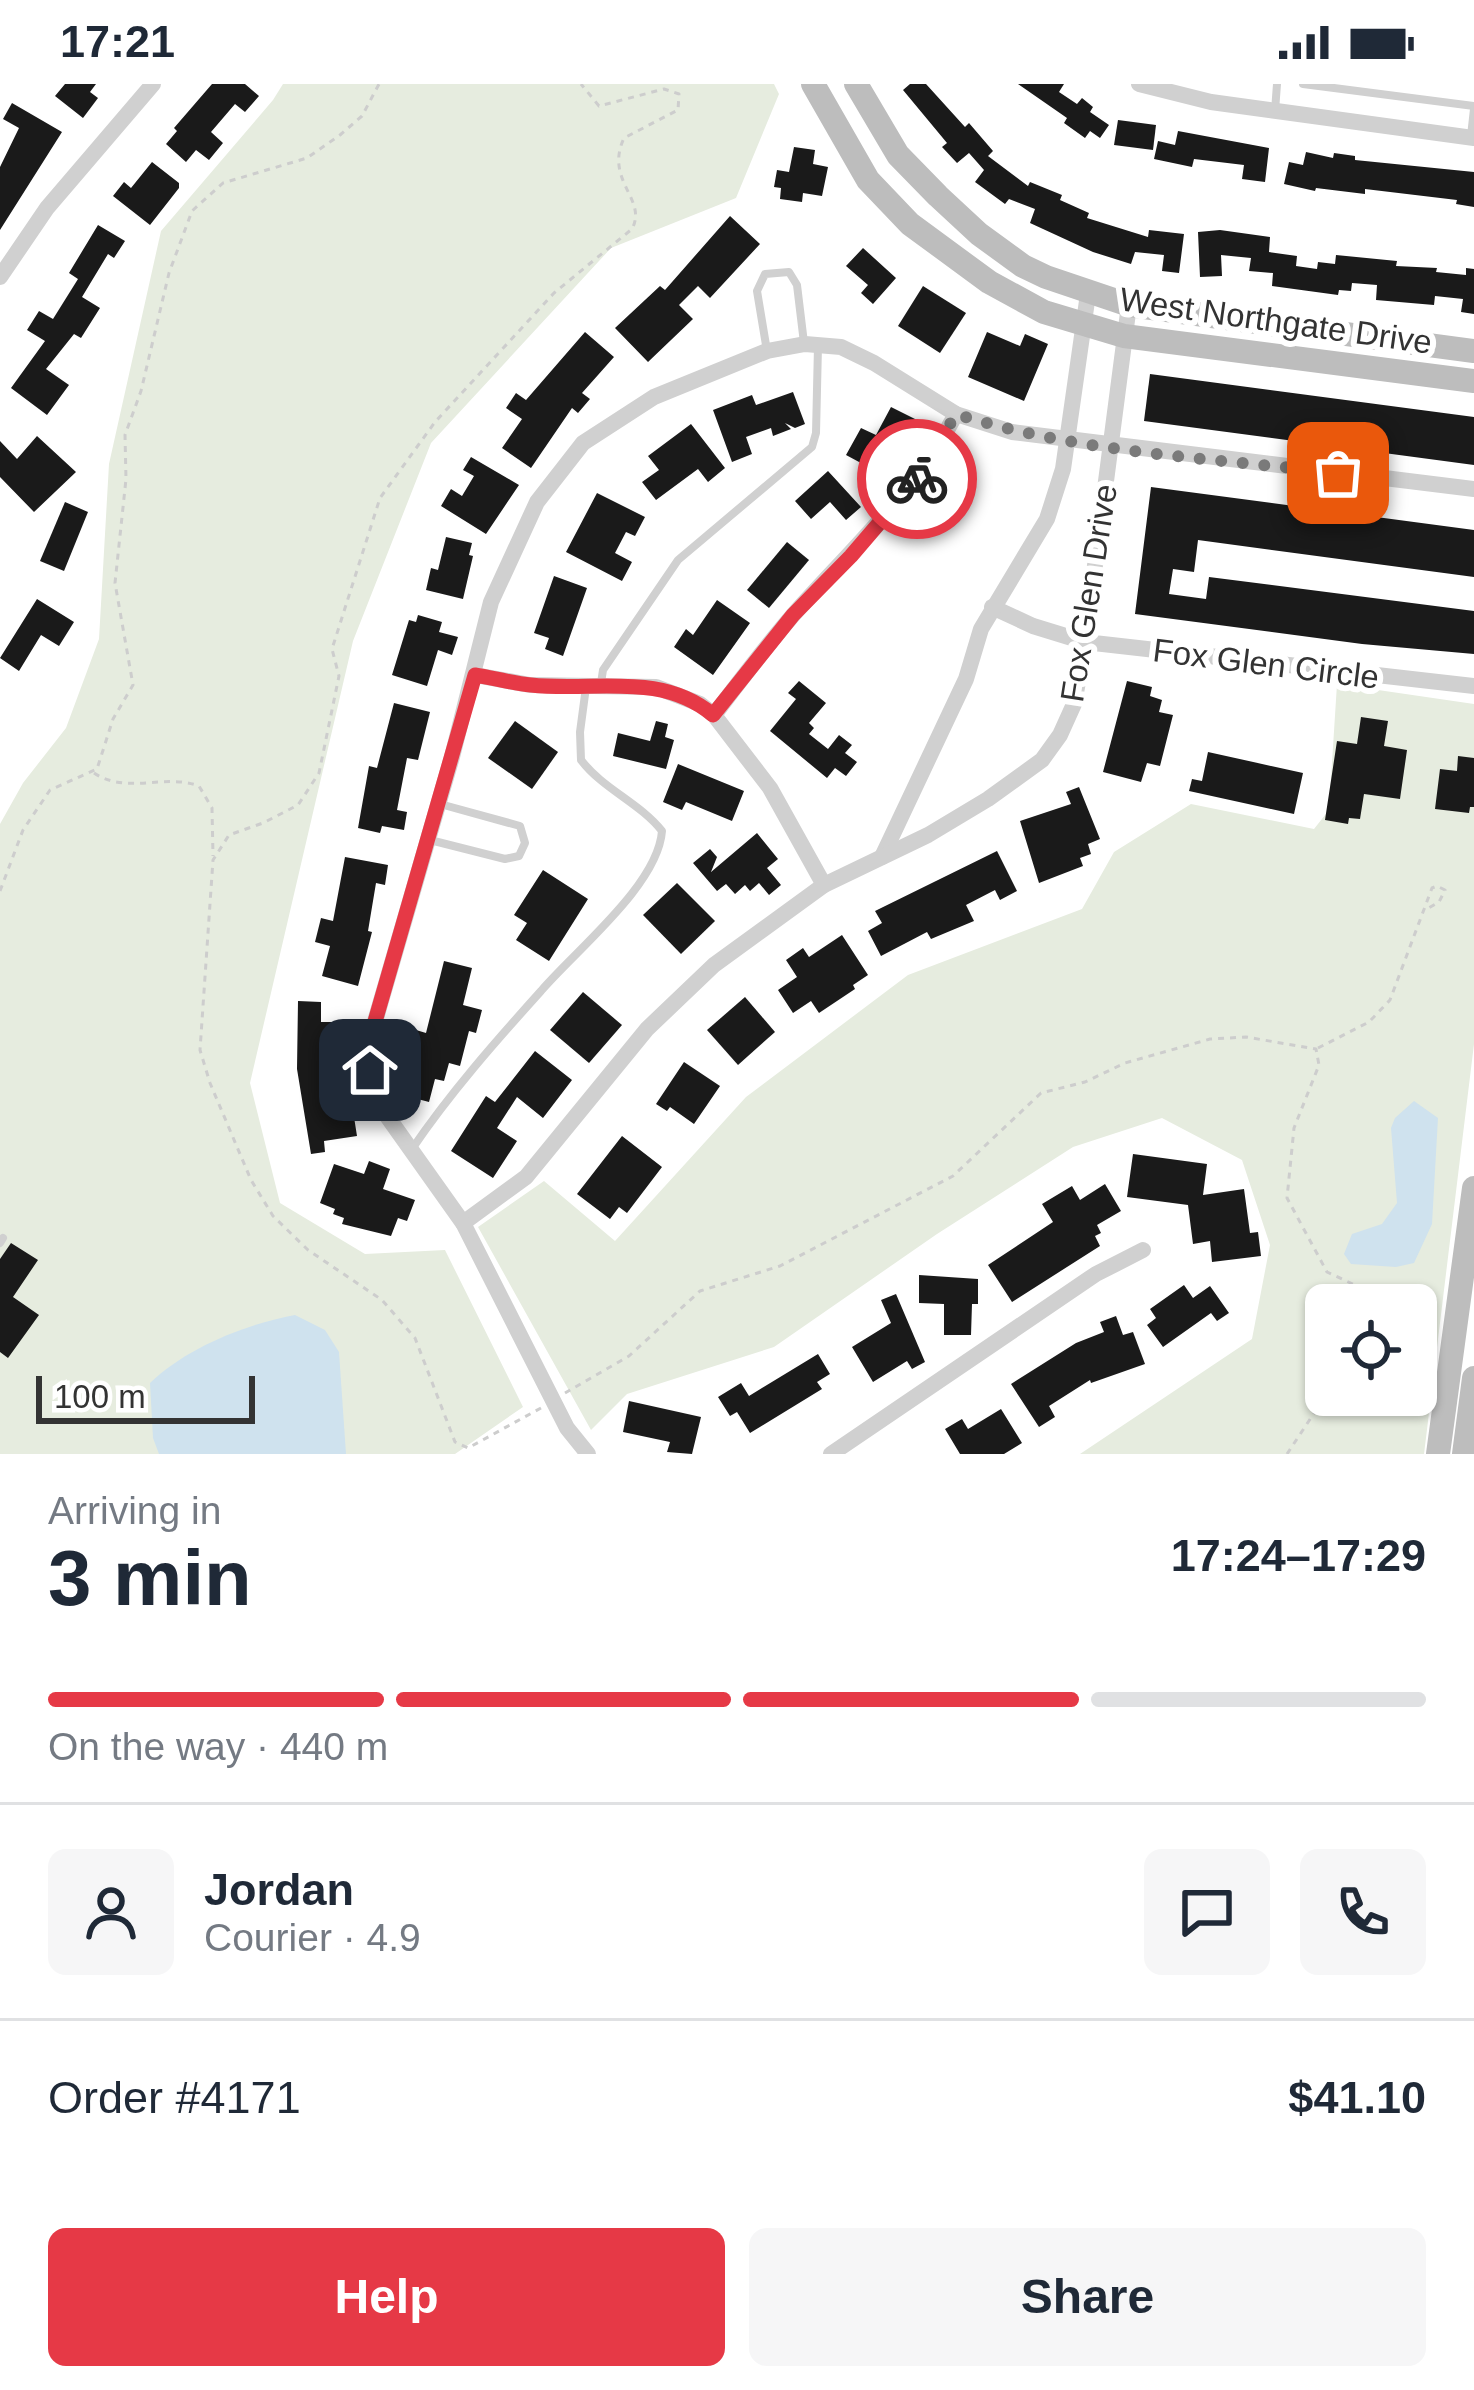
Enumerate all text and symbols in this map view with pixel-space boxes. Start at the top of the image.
text: 17:21 [60,16,175,67]
street label: West Northgate Drive [1117,280,1434,361]
courier [857,419,977,539]
pin [1287,422,1389,524]
icon: bag [1305,440,1371,506]
icon: bike [884,446,950,512]
street label: Fox Glen Drive [1053,482,1124,705]
street label: Fox Glen Circle [1151,631,1381,696]
pin [319,1019,421,1121]
icon: home [337,1037,403,1103]
map controls [1305,1284,1437,1416]
button: locate [1305,1284,1437,1416]
scale bar [36,1370,255,1423]
text: 100 m [54,1378,146,1415]
text: Arriving in [48,1489,221,1532]
text: 17:24–17:29 [1171,1530,1426,1581]
text: 3 min [48,1534,252,1622]
text: On the way · 440 m [48,1725,388,1768]
button: person [48,1849,174,1975]
button: chat [1144,1849,1270,1975]
button: phone [1300,1849,1426,1975]
text: Jordan [204,1864,354,1915]
text: Courier · 4.9 [204,1916,421,1959]
text: Order #4171 [48,2072,301,2123]
text: $41.10 [1288,2072,1426,2123]
button: Help [48,2228,725,2366]
button: Share [749,2228,1426,2366]

